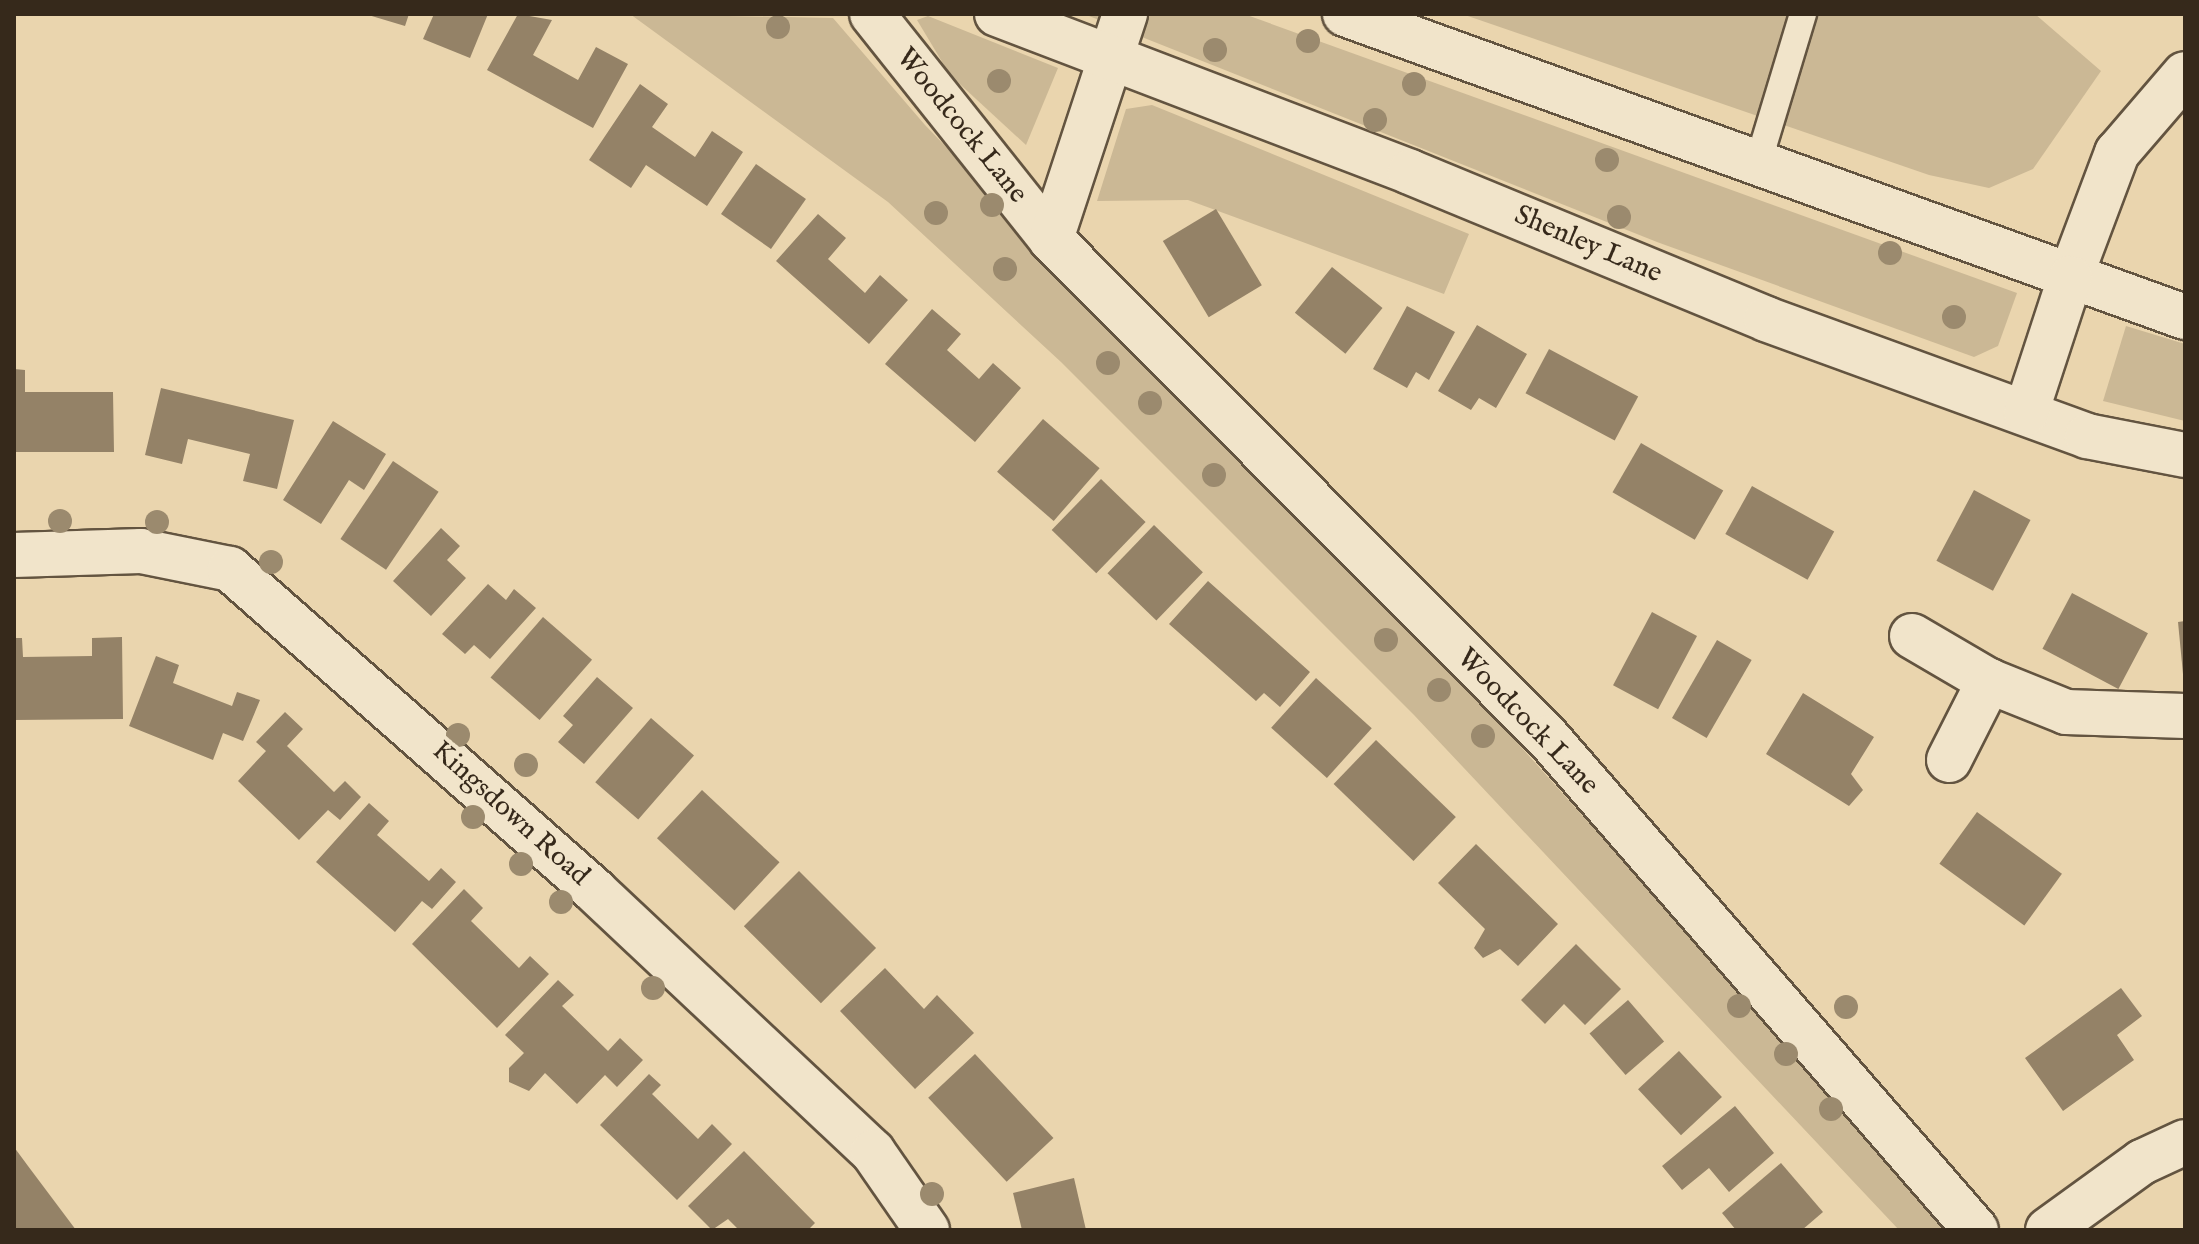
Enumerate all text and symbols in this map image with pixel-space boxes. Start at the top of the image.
street label: Woodcock Lane [888,41,1034,211]
street label: Shenley Lane [1509,199,1667,291]
street label: Woodcock Lane [1449,642,1605,802]
street label: Kingsdown Road [424,735,596,893]

